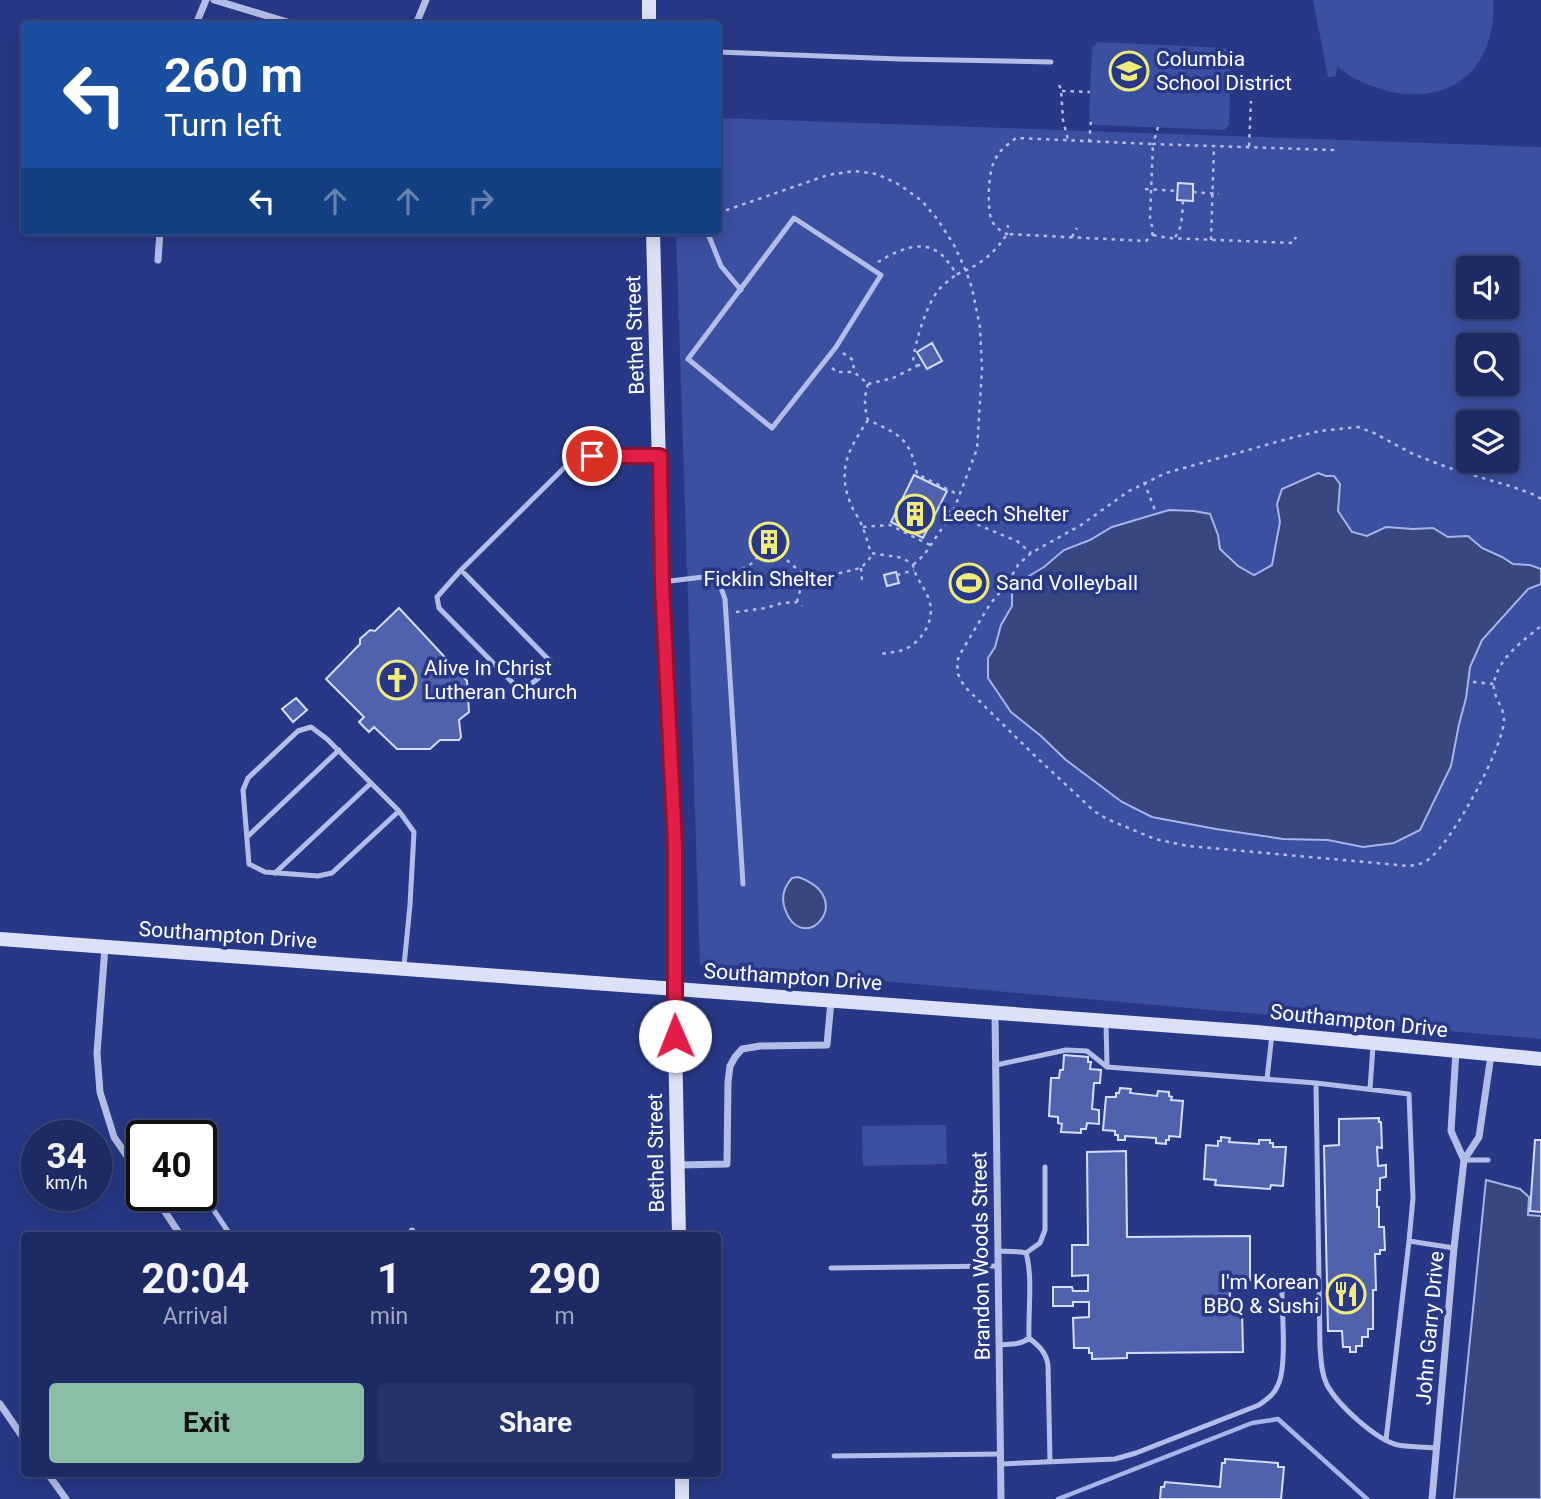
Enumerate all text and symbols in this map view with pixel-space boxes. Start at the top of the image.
text: 260 m [164,47,303,104]
place label: Columbia School District [1156,47,1292,95]
icon: left [49,49,140,140]
school or university icon: Columbia School District [1108,50,1150,92]
text: Turn left [164,106,282,144]
icon: left [243,182,281,220]
icon: ahead [316,182,354,220]
icon: ahead [389,182,427,220]
icon: right [462,182,500,220]
map controls [1456,256,1519,473]
button: sound [1456,256,1519,319]
street label: Bethel Street [621,275,649,395]
button: search [1456,333,1519,396]
button: layers [1456,410,1519,473]
pin [562,426,622,486]
icon: arrive [573,437,611,475]
building icon: Leech Shelter [894,493,936,535]
place label: Leech Shelter [942,502,1069,526]
building icon: Ficklin Shelter [748,521,790,563]
sports icon: Sand Volleyball [948,562,990,604]
place label: Ficklin Shelter [704,567,834,591]
place label: Sand Volleyball [996,571,1138,595]
place label: Alive In Christ Lutheran Church [424,656,577,704]
church icon: Alive In Christ Lutheran Church [376,659,418,701]
street label: Southampton Drive [138,917,318,953]
street label: Southampton Drive [703,959,883,995]
position arrow [638,999,712,1073]
street label: Southampton Drive [1269,1000,1449,1042]
street label: Bethel Street [643,1093,669,1213]
speed limit sign: 40 [126,1120,217,1211]
text: 34 [46,1136,87,1177]
street label: Brandon Woods Street [967,1151,995,1361]
text: km/h [45,1172,88,1193]
street label: John Garry Drive [1411,1250,1449,1406]
text: 20:04 [141,1254,249,1303]
text: 1 [377,1254,401,1303]
text: 290 [528,1254,601,1303]
place label: I'm Korean BBQ & Sushi [1203,1270,1319,1318]
restaurant icon: I'm Korean BBQ & Sushi [1325,1273,1367,1315]
text: Arrival [163,1303,228,1330]
text: min [370,1303,408,1330]
text: m [555,1303,575,1330]
button: Exit [49,1383,364,1463]
button: Share [378,1383,693,1463]

